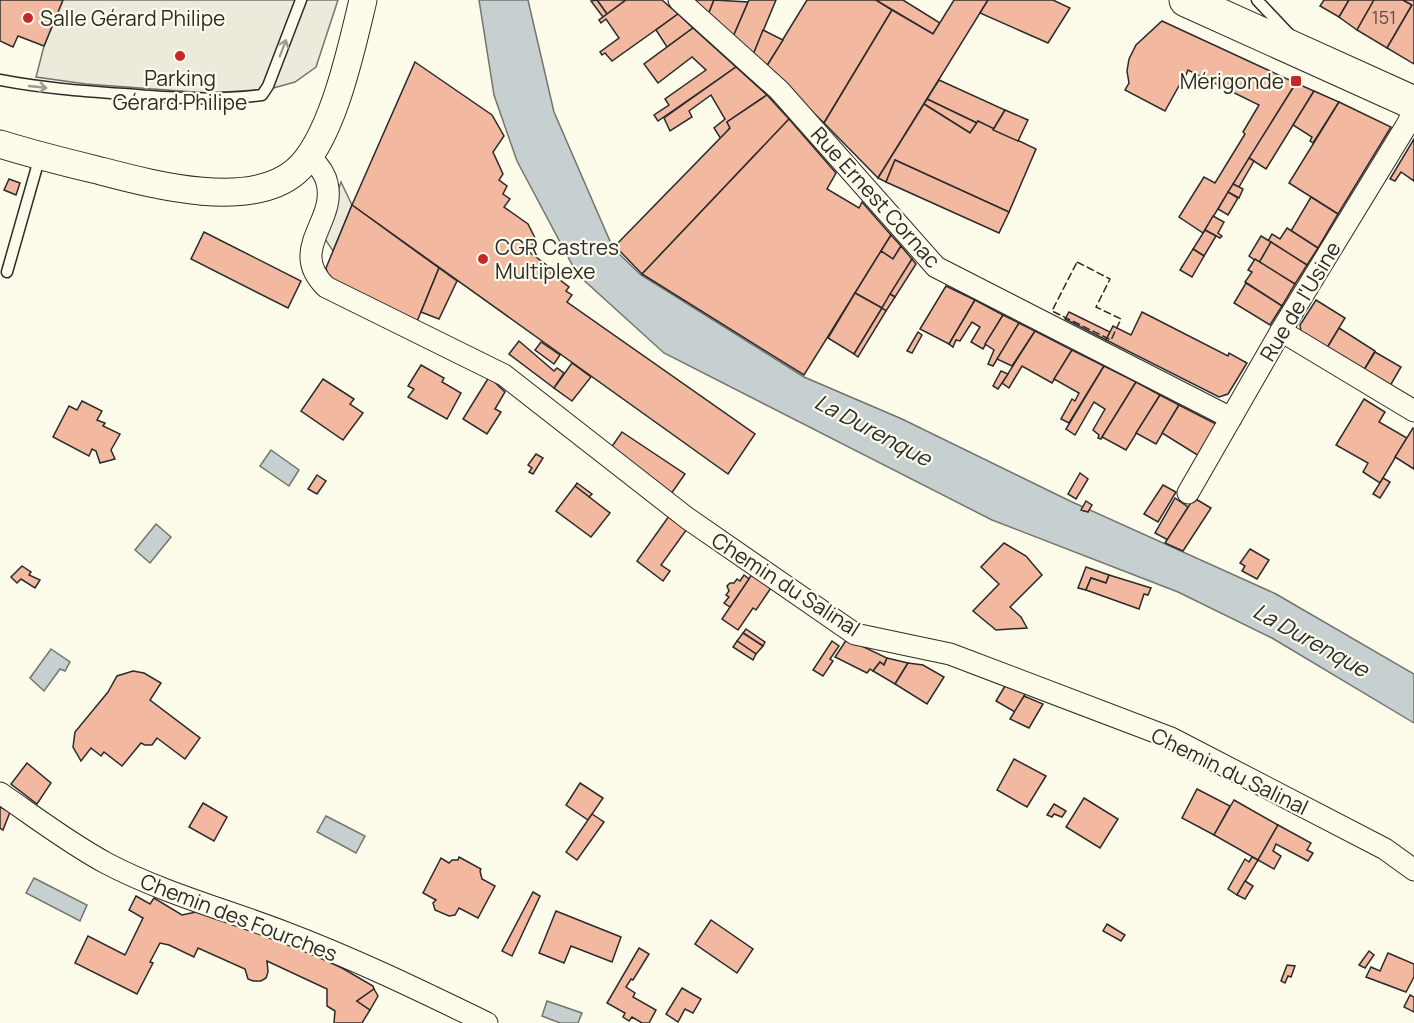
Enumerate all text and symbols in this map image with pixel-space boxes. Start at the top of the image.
place label: Salle Gérard Philipe [40,4,225,32]
house number: 151 [1372,5,1396,29]
marker: Salle Gérard Philipe [21,11,35,25]
one-way arrow [278,39,289,58]
marker: Parking Gérard Philipe [173,49,187,63]
place label: Parking Gérard Philipe [113,64,247,116]
place label: Mérigonde [1180,67,1284,95]
marker: Mérigonde [1289,74,1303,88]
one-way arrow [28,82,48,93]
street label: Rue Ernest Cornac [805,120,947,274]
place label: CGR Castres Multiplexe [495,233,619,285]
street label: Rue de l'Usine [1253,236,1347,366]
marker: CGR Castres Multiplexe [476,252,490,266]
water label: La Durenque [809,387,938,474]
street label: Chemin du Salinal [706,526,866,642]
water label: La Durenque [1248,596,1375,685]
street label: Chemin du Salinal [1147,721,1313,821]
street label: Chemin des Fourches [137,867,341,967]

